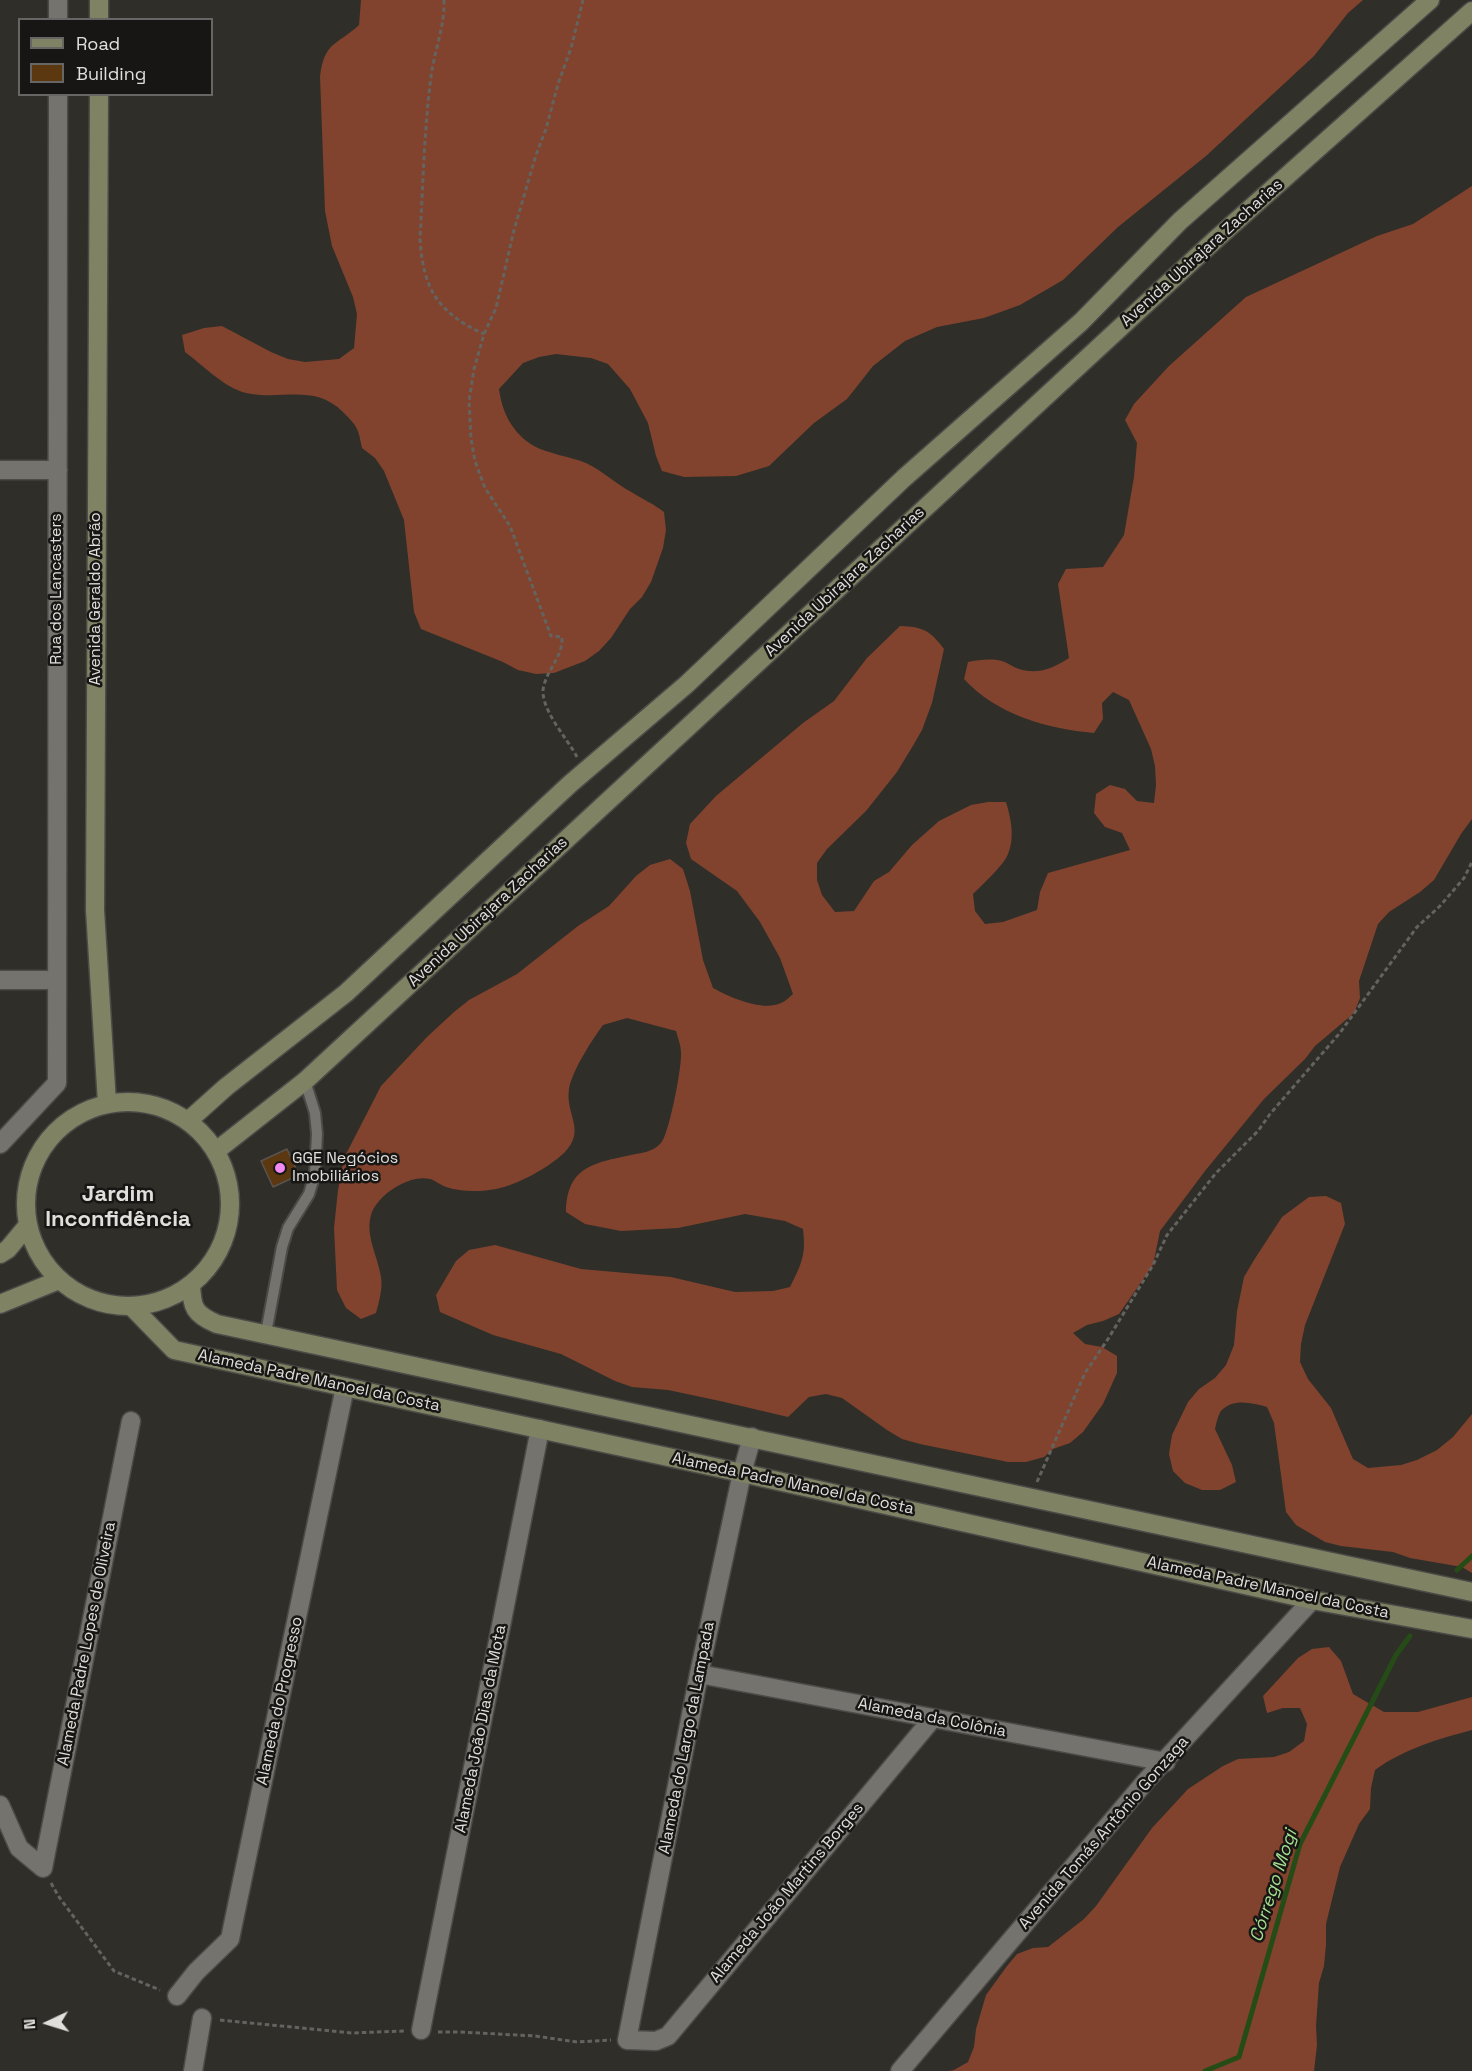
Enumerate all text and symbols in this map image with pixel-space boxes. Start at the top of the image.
legend [18,18,213,96]
text: Road [76,32,120,55]
text: Building [76,62,146,85]
street label: Avenida Ubirajara Zacharias [1117,175,1287,331]
street label: Avenida Ubirajara Zacharias [761,503,929,661]
street label: Avenida Geraldo Abrão [86,512,106,686]
street label: Rua dos Lancasters [47,513,67,665]
street label: Avenida Ubirajara Zacharias [404,833,572,991]
place label: GGE Negócios Imobiliários [292,1149,398,1187]
marker: GGE Negócios Imobiliários [273,1161,287,1175]
district label: Jardim Inconfidência [45,1182,191,1234]
street label: Alameda Padre Manoel da Costa [196,1346,442,1416]
street label: Alameda Padre Manoel da Costa [670,1449,916,1519]
street label: Alameda Padre Lopes de Oliveira [54,1520,120,1768]
street label: Alameda Padre Manoel da Costa [1145,1553,1391,1623]
street label: Alameda do Progresso [253,1615,307,1787]
street label: Alameda do Largo da Lampada [655,1620,719,1856]
street label: Alameda João Dias da Mota [451,1623,511,1835]
street label: Alameda da Colônia [856,1694,1008,1742]
street label: Avenida Tomás Antônio Gonzaga [1015,1733,1193,1933]
street label: Alameda João Martins Borges [706,1799,868,1987]
water label: Córrego Mogi [1246,1827,1302,1945]
north arrow [18,1993,78,2053]
text: N [19,2018,40,2030]

